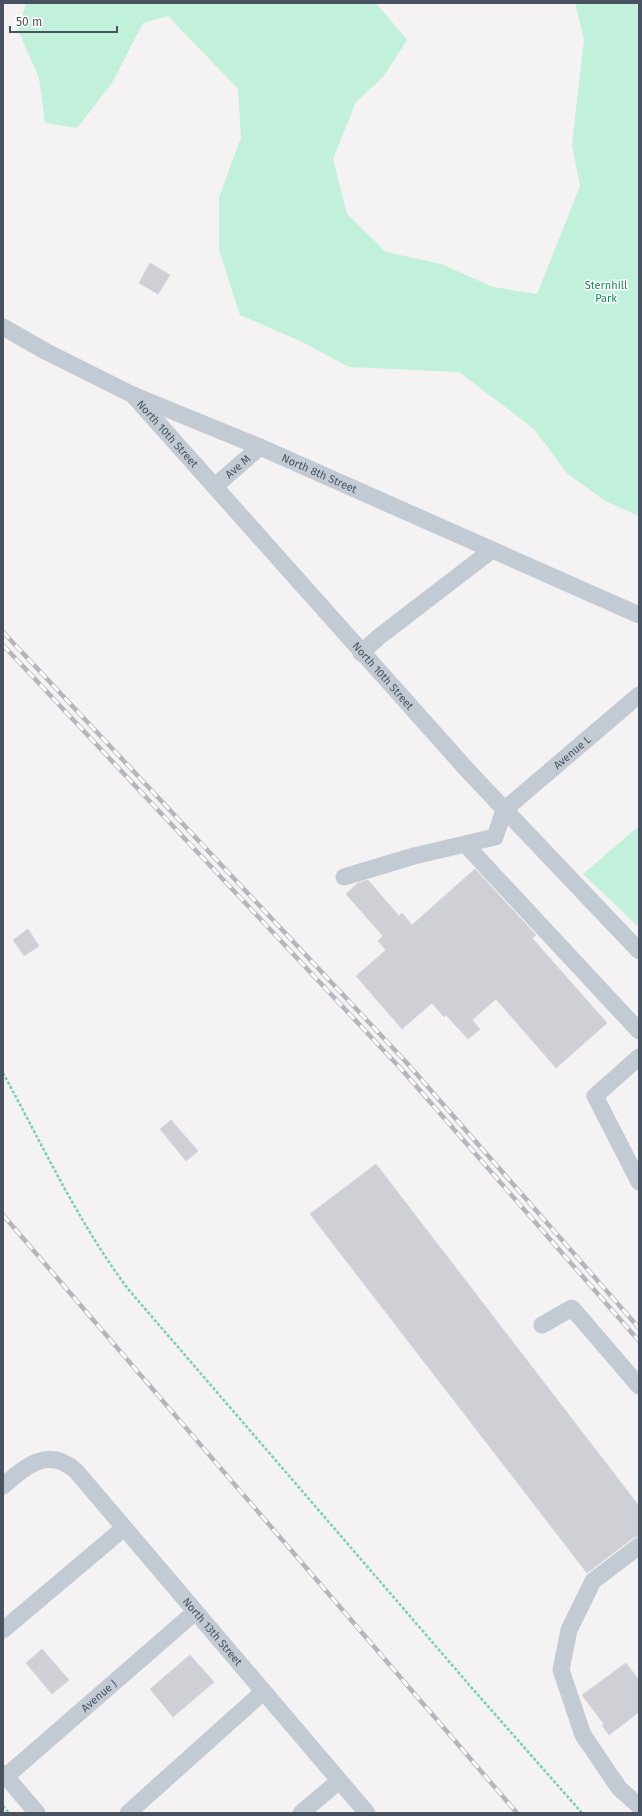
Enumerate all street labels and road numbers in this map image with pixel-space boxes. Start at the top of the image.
street label: North 10th Street [134,398,201,470]
street label: North 8th Street [280,451,359,496]
street label: Ave M [223,452,253,481]
street label: North 10th Street [349,640,416,712]
street label: Avenue L [551,733,594,772]
street label: North 13th Street [180,1595,245,1668]
street label: Avenue J [79,1677,120,1715]

